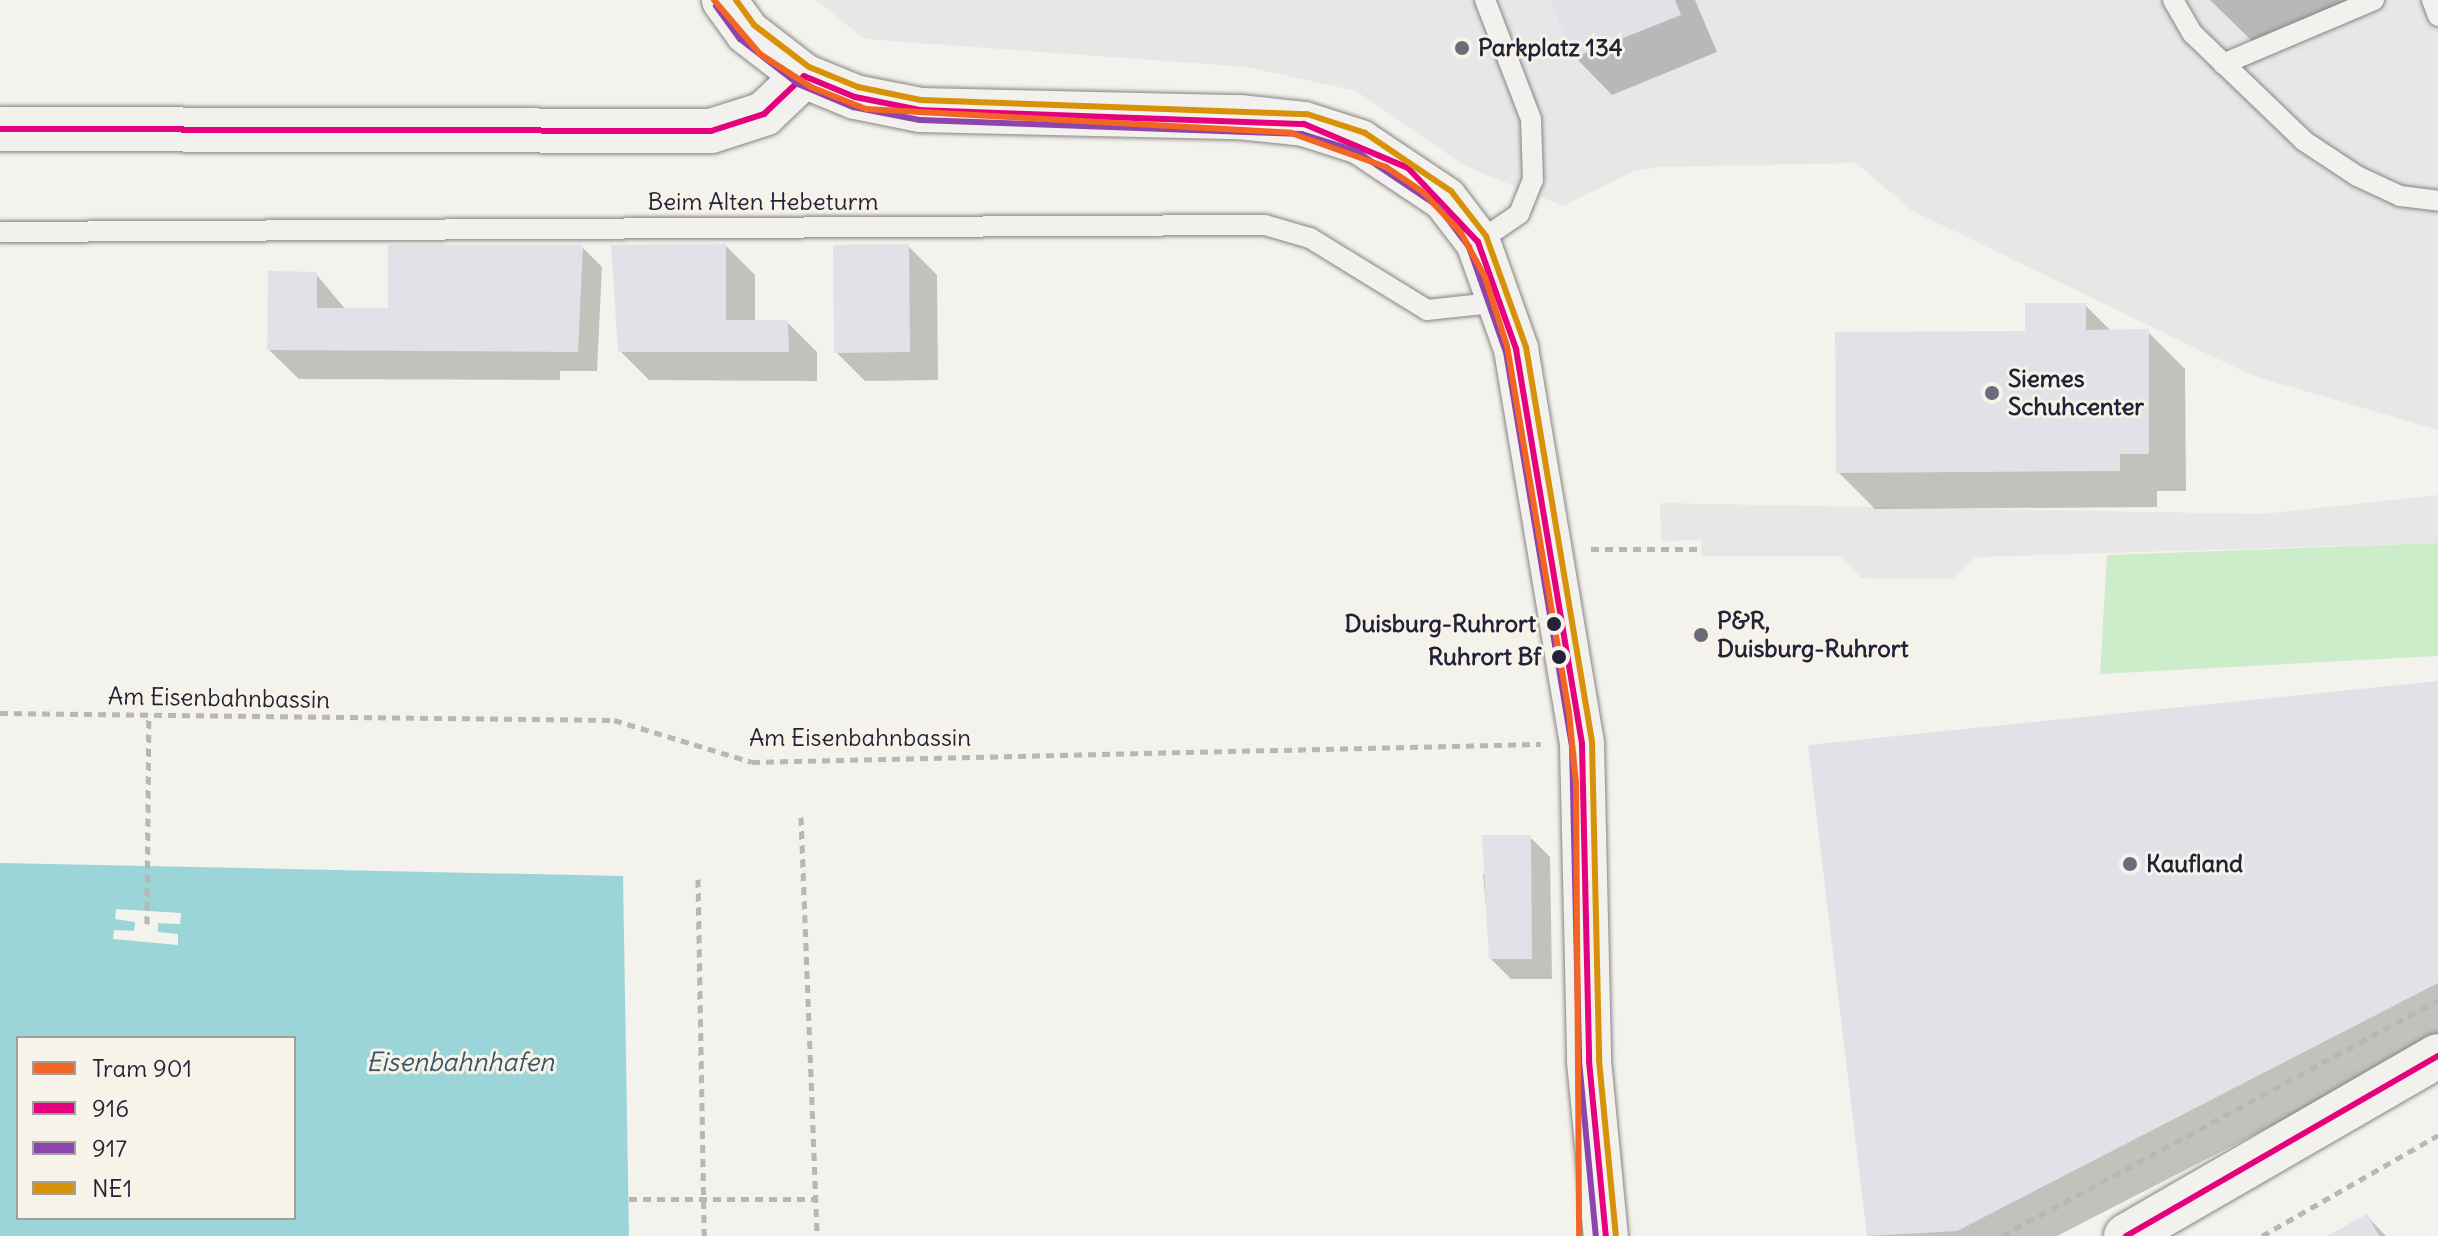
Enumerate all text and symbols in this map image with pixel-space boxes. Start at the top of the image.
place label: Parkplatz 134 [1478,34,1623,62]
marker: Parkplatz 134 [1453,39,1471,57]
street label: Beim Alten Hebeturm [647,188,879,216]
place label: Siemes Schuhcenter [2008,365,2144,421]
marker: Siemes Schuhcenter [1983,384,2001,402]
place label: P&R, Duisburg-Ruhrort [1717,607,1909,663]
place label: Duisburg-Ruhrort [1344,610,1536,638]
marker: Duisburg-Ruhrort [1543,613,1565,635]
marker: P&R, Duisburg-Ruhrort [1692,626,1710,644]
place label: Ruhrort Bf [1428,643,1541,671]
marker: Ruhrort Bf [1548,646,1570,668]
street label: Am Eisenbahnbassin [108,682,330,714]
street label: Am Eisenbahnbassin [749,724,971,752]
place label: Kaufland [2146,850,2243,878]
marker: Kaufland [2121,855,2139,873]
legend [16,1036,296,1220]
water label: Eisenbahnhafen [366,1046,554,1078]
text: Tram 901 [92,1053,192,1083]
text: 916 [92,1093,129,1123]
text: 917 [92,1133,127,1163]
text: NE1 [92,1173,132,1203]

